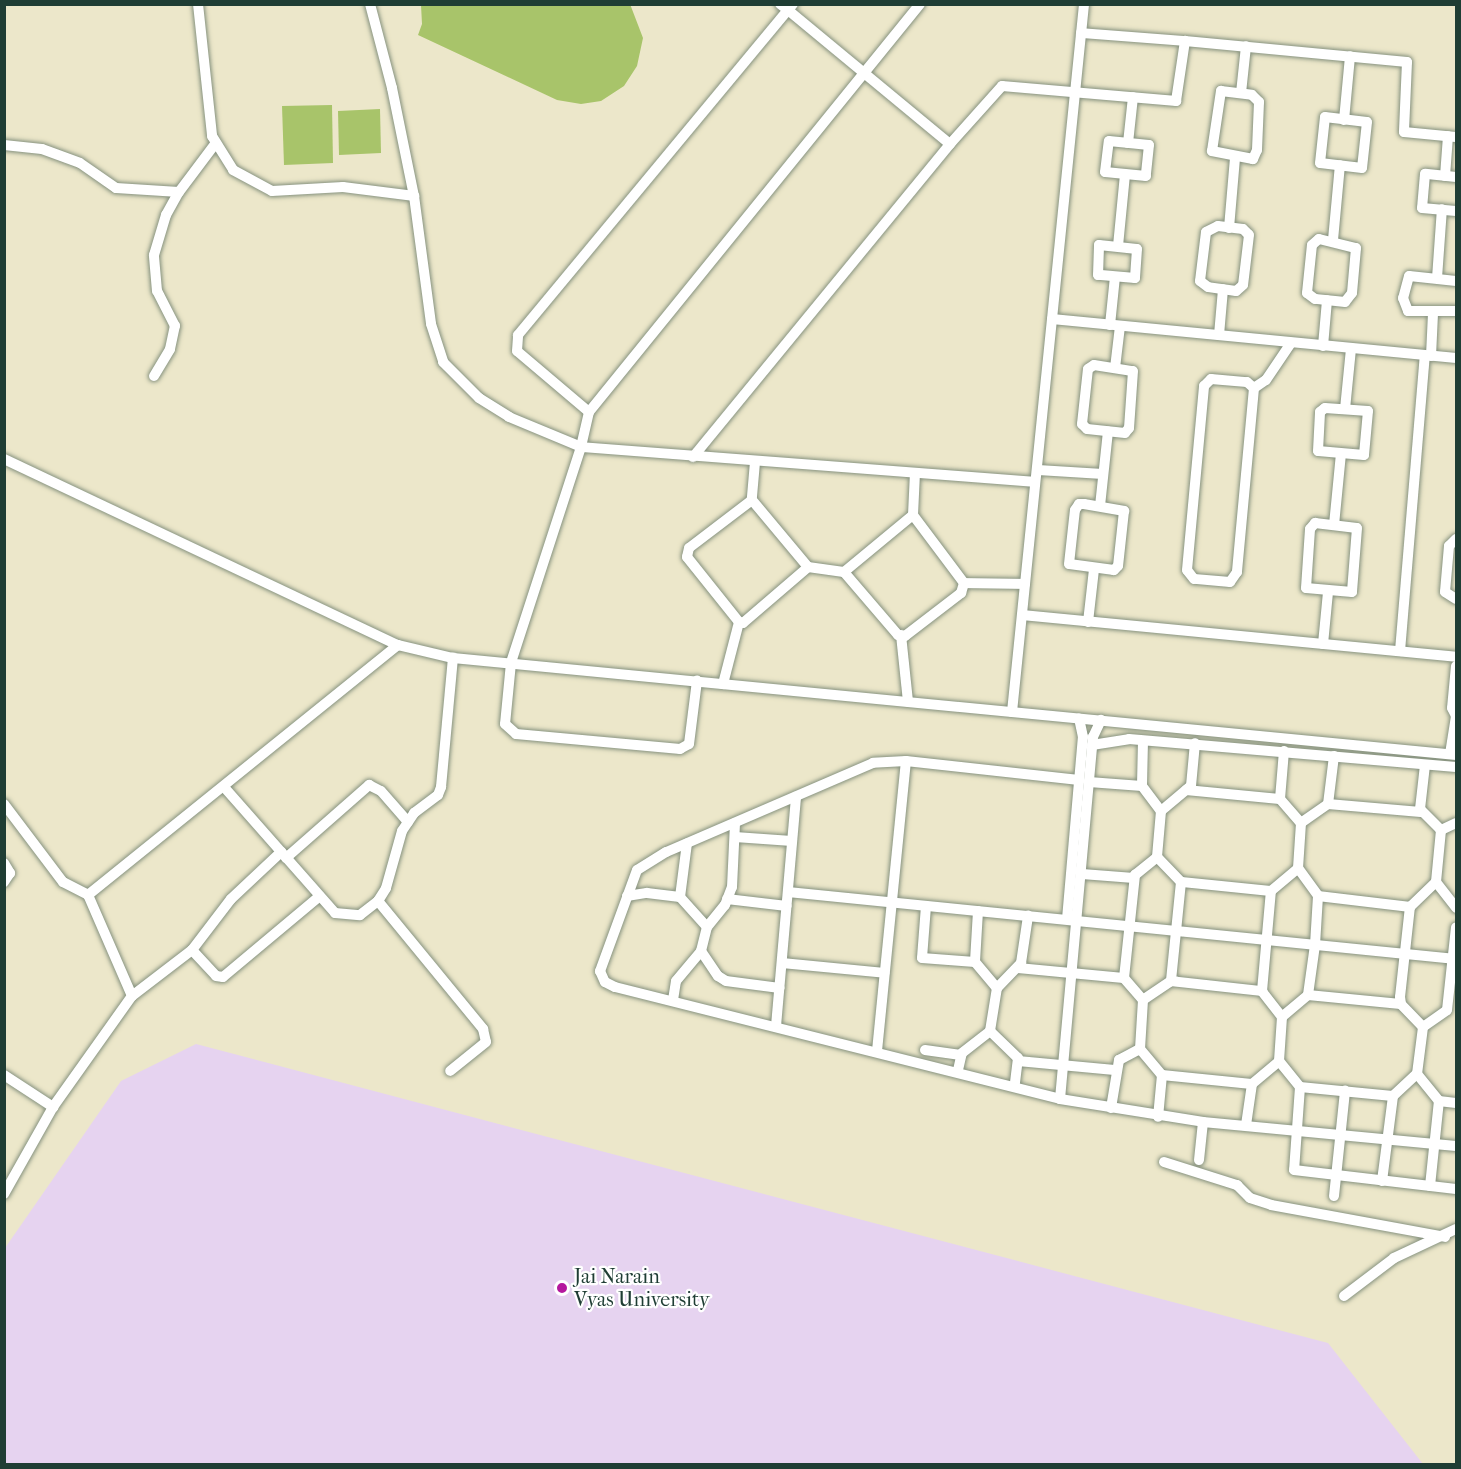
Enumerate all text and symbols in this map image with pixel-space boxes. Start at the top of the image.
place label: Jai Narain Vyas University [574,1264,710,1311]
marker: Jai Narain Vyas University [555,1281,569,1295]

